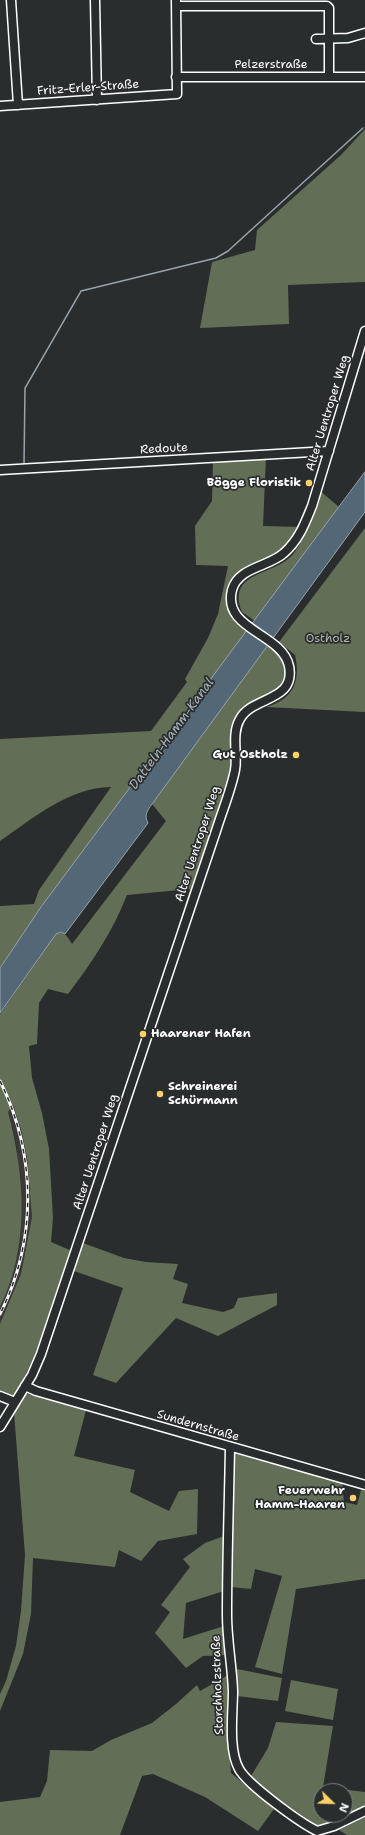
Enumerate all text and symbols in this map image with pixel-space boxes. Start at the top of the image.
street label: Pelzerstraße [234,58,308,72]
street label: Fritz-Erler-Straße [37,77,139,99]
street label: Alter Uentroper Weg [303,353,353,473]
street label: Redoute [140,441,188,457]
place label: Bögge Floristik [207,476,301,490]
marker: Bögge Floristik [304,478,314,488]
park label: Ostholz [306,632,350,646]
water label: Datteln-Hamm-Kanal [126,675,218,793]
place label: Gut Ostholz [213,748,288,762]
marker: Gut Ostholz [291,750,301,760]
street label: Alter Uentroper Weg [172,784,224,904]
place label: Haarener Hafen [151,1027,251,1041]
marker: Haarener Hafen [138,1029,148,1039]
place label: Schreinerei Schürmann [168,1080,238,1108]
marker: Schreinerei Schürmann [155,1089,165,1099]
street label: Alter Uentroper Weg [70,1092,122,1212]
street label: Sundernstraße [155,1407,241,1445]
place label: Feuerwehr Hamm-Haaren [255,1484,345,1512]
marker: Feuerwehr Hamm-Haaren [348,1493,358,1503]
street label: Storchholzstraße [209,1635,227,1735]
north arrow [313,1783,353,1823]
text: N [335,1801,352,1814]

